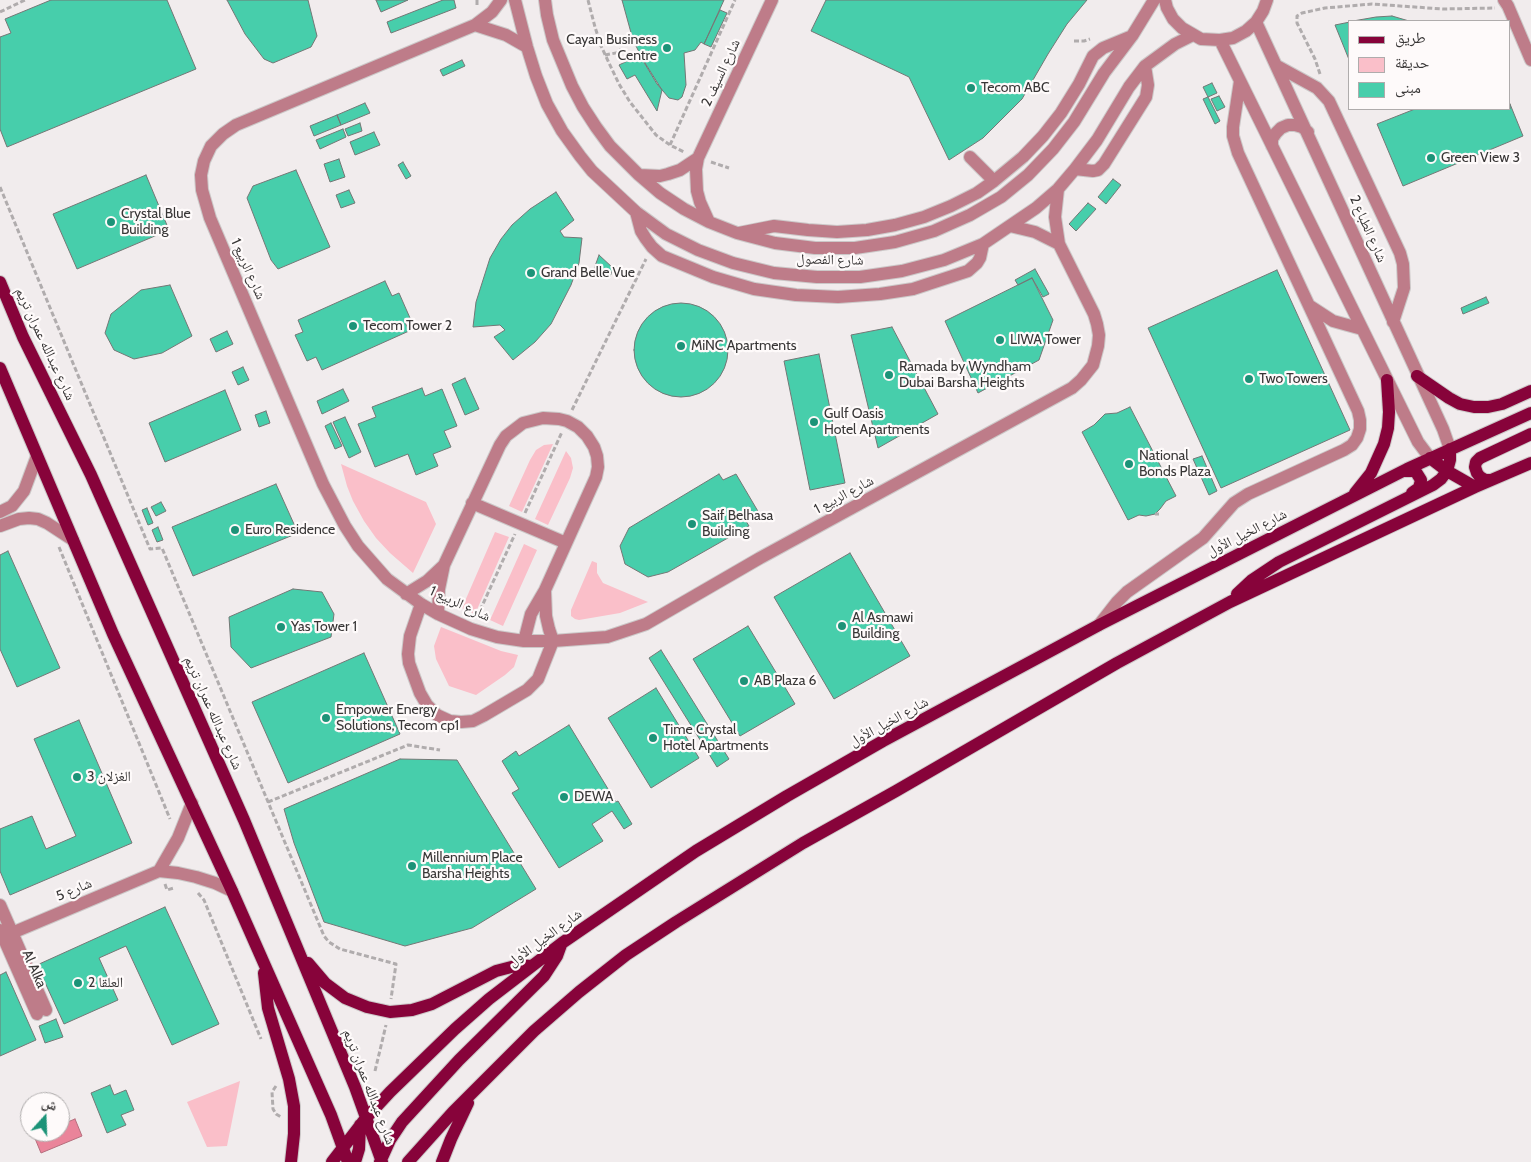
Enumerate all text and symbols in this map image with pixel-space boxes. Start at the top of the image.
legend [1348,20,1511,110]
text: طريق [1395,29,1426,47]
place label: Cayan Business Centre [566,32,657,64]
street label: شارع السيف 2 [698,37,744,109]
marker: Cayan Business Centre [661,42,673,54]
text: حديقة [1395,54,1429,72]
text: مبنى [1395,79,1421,97]
place label: Tecom ABC [981,80,1050,96]
marker: Tecom ABC [965,82,977,94]
place label: Green View 3 [1441,150,1520,166]
marker: Green View 3 [1425,152,1437,164]
street label: شارع الطباع 2 [1346,193,1390,265]
place label: Crystal Blue Building [121,206,191,238]
marker: Crystal Blue Building [105,216,117,228]
street label: شارع الربيع 1 [227,236,269,302]
street label: شارع الفصول [796,251,864,269]
place label: Grand Belle Vue [541,265,635,281]
marker: Grand Belle Vue [525,267,537,279]
street label: شارع عبدالله عمران تريم [11,285,79,403]
place label: Tecom Tower 2 [363,318,452,334]
marker: Tecom Tower 2 [347,320,359,332]
place label: LIWA Tower [1010,332,1081,348]
marker: LIWA Tower [994,334,1006,346]
place label: MiNC Apartments [691,338,797,354]
marker: MiNC Apartments [675,340,687,352]
place label: Ramada by Wyndham Dubai Barsha Heights [899,359,1031,392]
marker: Ramada by Wyndham Dubai Barsha Heights [883,369,895,381]
place label: Two Towers [1259,371,1328,387]
marker: Two Towers [1243,373,1255,385]
place label: Gulf Oasis Hotel Apartments [824,406,930,438]
marker: Gulf Oasis Hotel Apartments [808,416,820,428]
place label: National Bonds Plaza [1139,448,1211,481]
marker: National Bonds Plaza [1123,458,1135,470]
street label: شارع الربيع 1 [811,472,877,518]
street label: شارع الخيل الأول [1204,506,1290,560]
place label: Saif Belhasa Building [702,508,773,540]
marker: Saif Belhasa Building [686,518,698,530]
place label: Euro Residence [245,522,335,538]
marker: Euro Residence [229,524,241,536]
street label: شارع الربيع 1 [427,583,493,625]
place label: Al Asmawi Building [852,610,913,642]
place label: Yas Tower 1 [291,619,357,635]
marker: Al Asmawi Building [836,620,848,632]
marker: Yas Tower 1 [275,621,287,633]
street label: شارع عبدالله عمران تريم [180,654,246,772]
place label: AB Plaza 6 [754,673,817,689]
marker: AB Plaza 6 [738,675,750,687]
street label: شارع الخيل الأول [847,693,931,751]
place label: Empower Energy Solutions, Tecom cp1 [336,702,459,734]
marker: Empower Energy Solutions, Tecom cp1 [320,712,332,724]
place label: Time Crystal Hotel Apartments [663,722,769,754]
marker: Time Crystal Hotel Apartments [647,732,659,744]
place label: الغزلان 3 [87,769,131,785]
marker: الغزلان 3 [71,771,83,783]
place label: DEWA [574,789,613,805]
marker: DEWA [558,791,570,803]
place label: Millennium Place Barsha Heights [422,850,523,882]
marker: Millennium Place Barsha Heights [406,860,418,872]
street label: شارع 5 [54,875,94,905]
street label: شارع الخيل الأول [505,906,585,970]
street label: Al Alka [18,947,50,991]
place label: العلقا 2 [88,975,123,991]
marker: العلقا 2 [72,977,84,989]
street label: شارع عبدالله عمران تريم [339,1027,399,1147]
north arrow [20,1092,70,1142]
text: ش [40,1093,60,1115]

